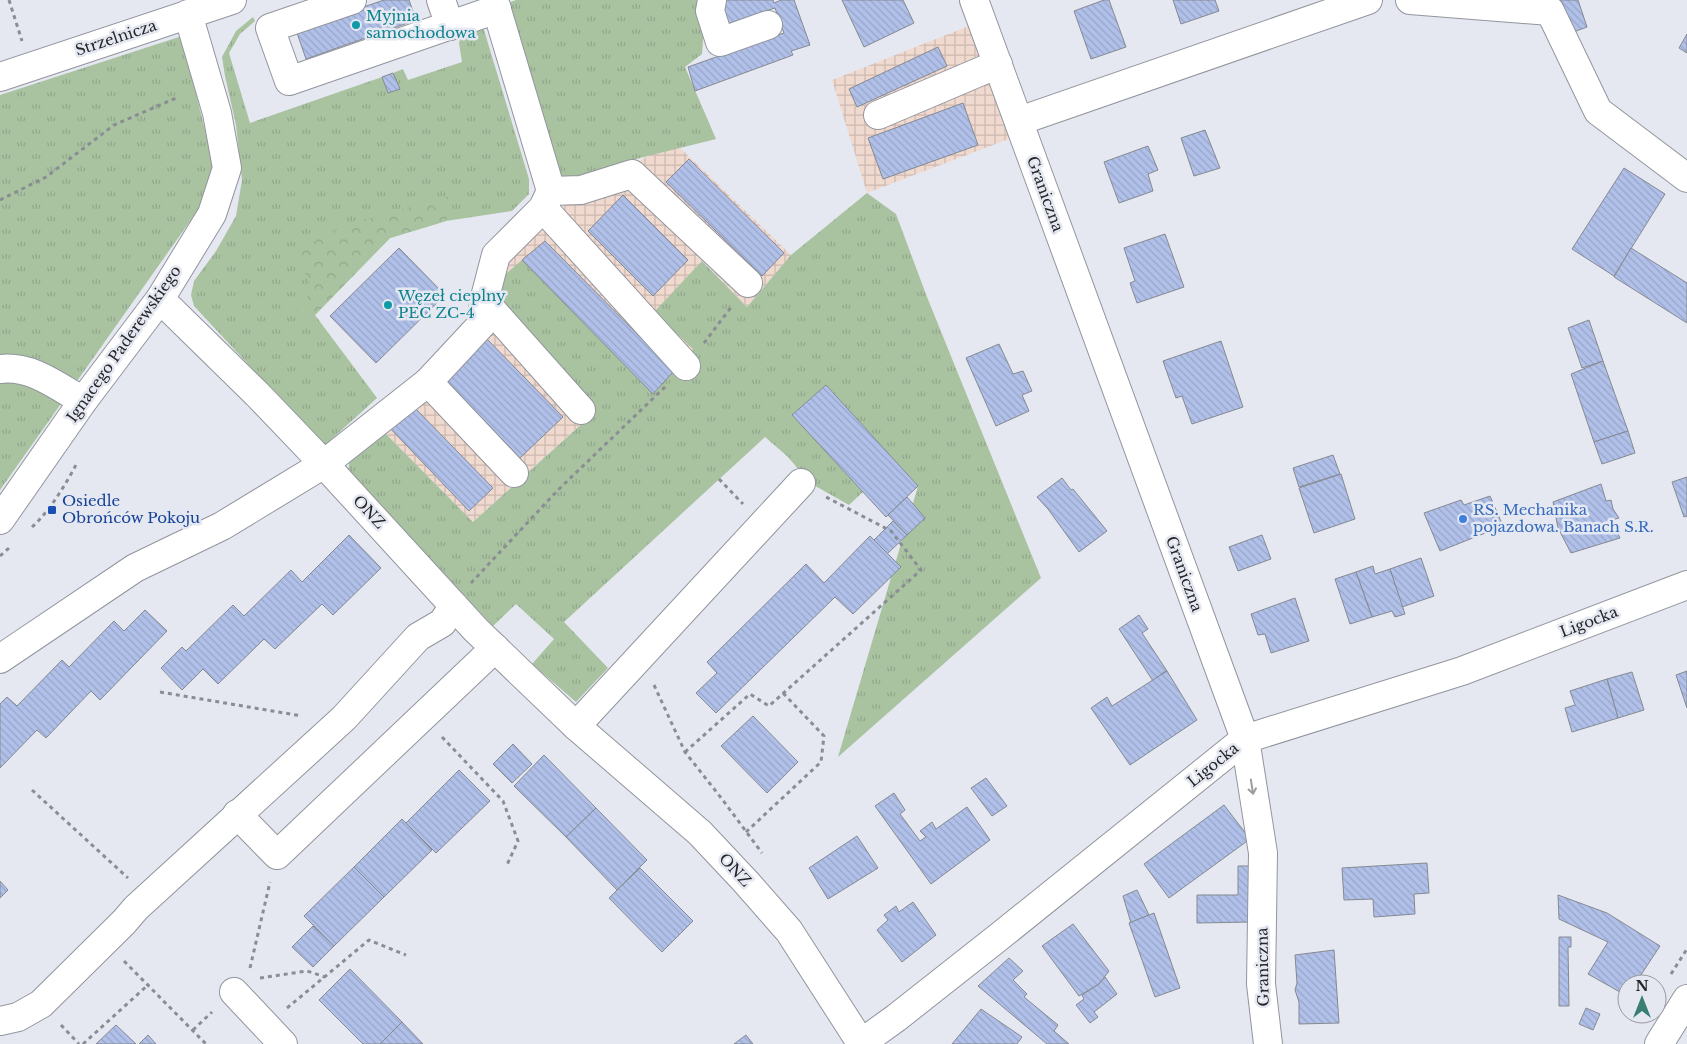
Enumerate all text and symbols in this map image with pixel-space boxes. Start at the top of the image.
place label: Myjnia samochodowa [366,6,476,42]
street label: Strzelnicza [73,15,160,60]
marker: Myjnia samochodowa [350,19,362,31]
street label: Graniczna [1023,153,1068,235]
street label: Ignacego Paderewskiego [62,262,185,426]
place label: Węzeł cieplny PEC ZC-4 [397,286,506,322]
marker: Węzeł cieplny PEC ZC-4 [382,299,394,311]
place label: Osiedle Obrońców Pokoju [62,491,200,527]
street label: ONZ [349,491,390,532]
place label: RS. Mechanika pojazdowa. Banach S.R. [1473,500,1654,536]
marker: Osiedle Obrońców Pokoju [46,504,58,516]
marker: RS. Mechanika pojazdowa. Banach S.R. [1457,513,1469,525]
street label: Graniczna [1162,533,1207,615]
street label: Ligocka [1557,602,1621,641]
street label: Ligocka [1183,738,1243,791]
one-way arrow [1248,779,1258,795]
street label: ONZ [715,849,756,890]
street label: Graniczna [1252,927,1273,1007]
north arrow [1617,974,1667,1024]
text: N [1635,977,1649,995]

